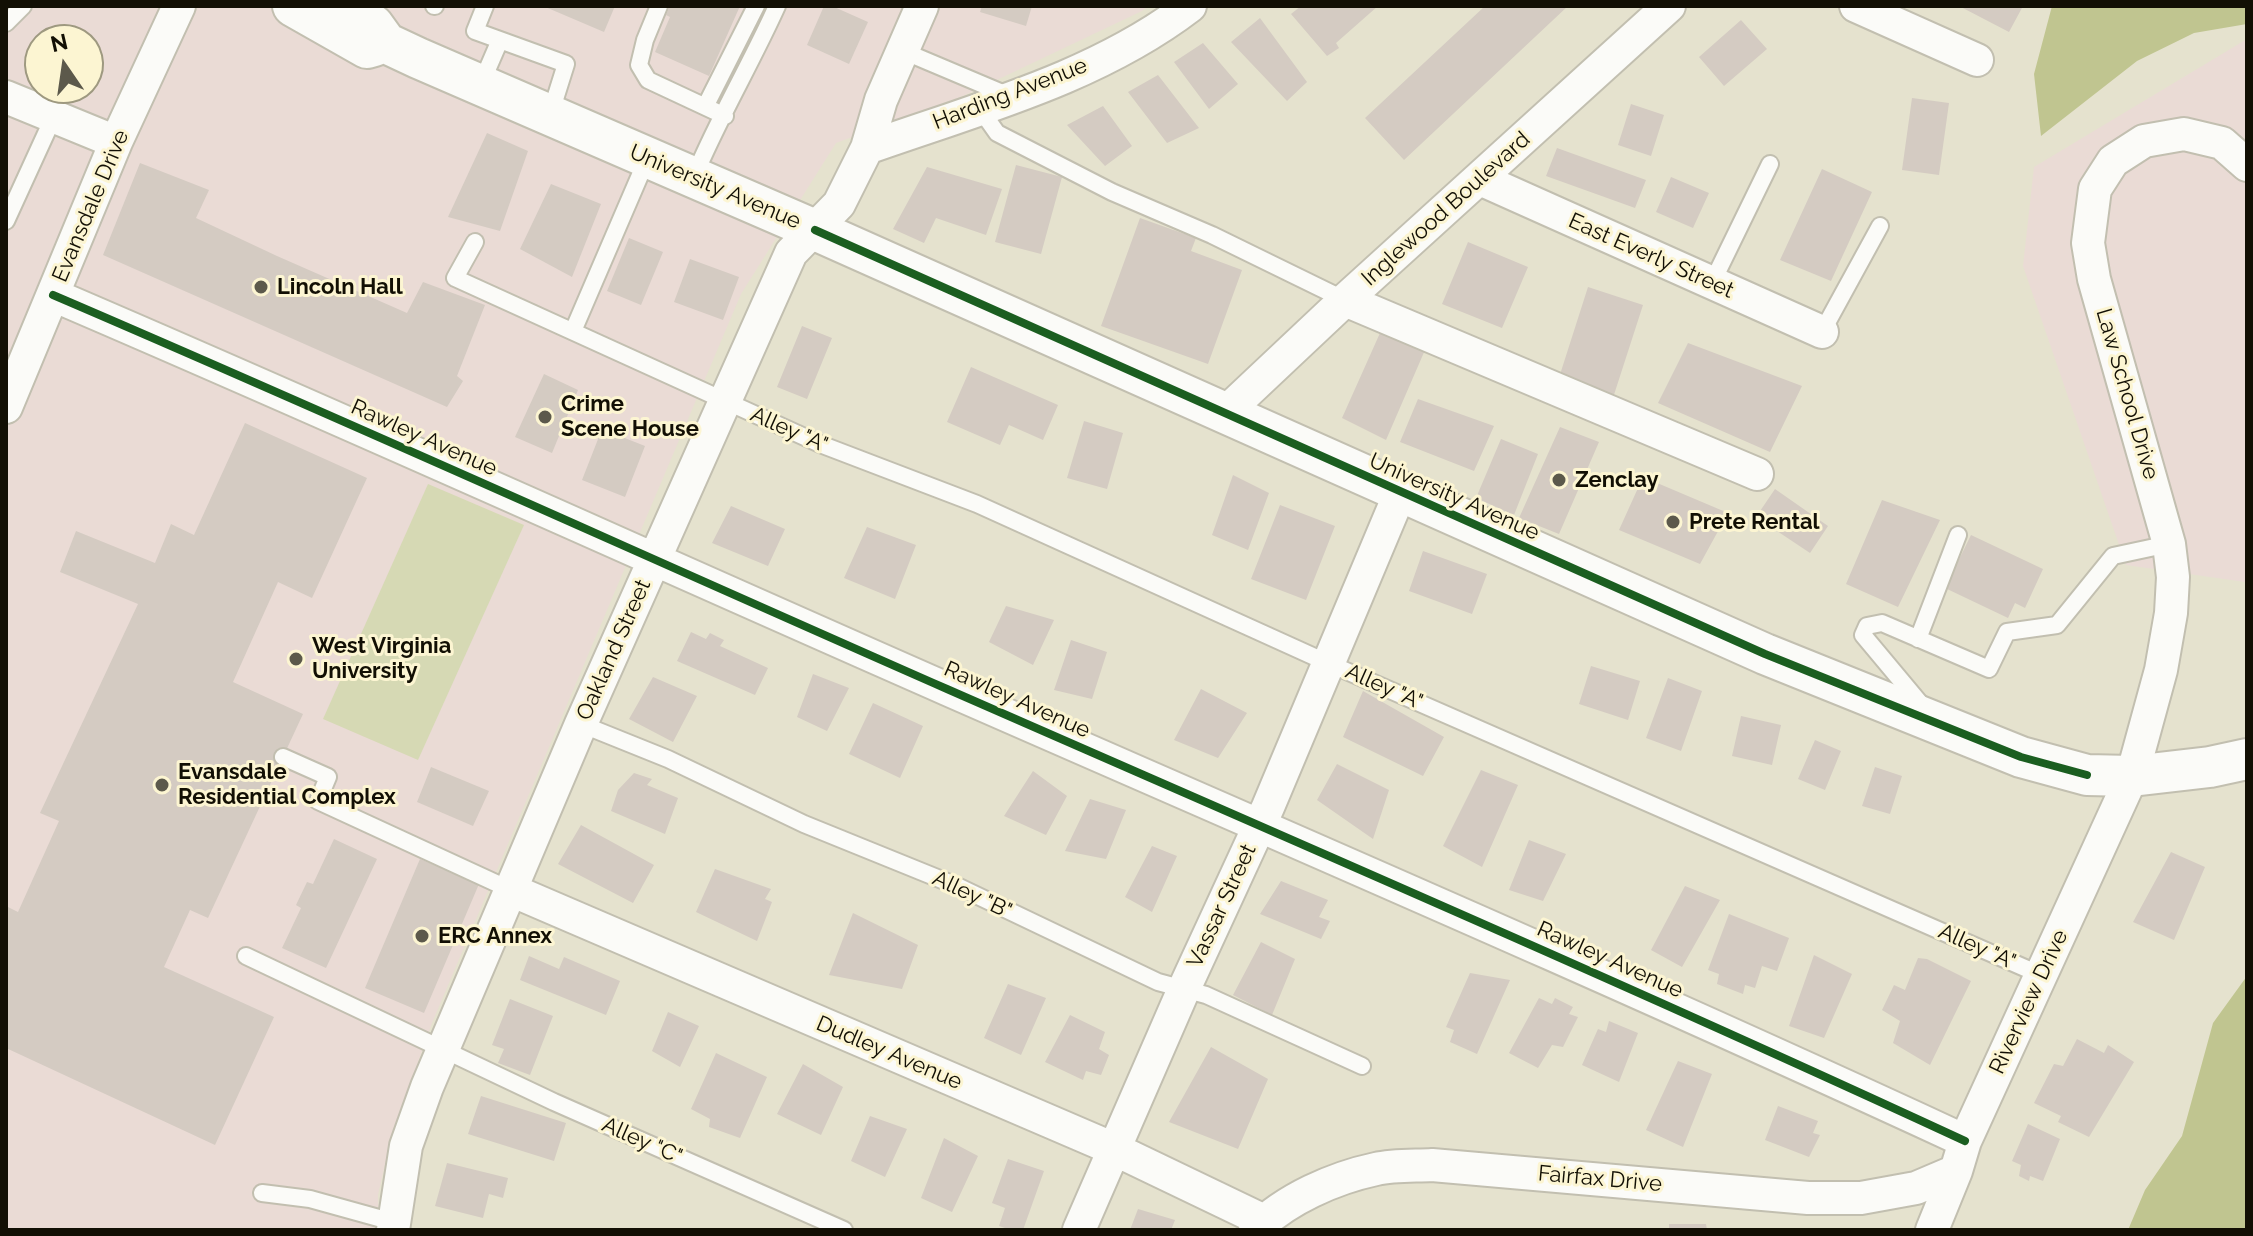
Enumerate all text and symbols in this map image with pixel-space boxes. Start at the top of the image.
north arrow [24,24,104,104]
text: N [48,28,70,57]
street label: Harding Avenue [929,52,1091,136]
street label: Evansdale Drive [47,126,135,286]
street label: Inglewood Boulevard [1356,126,1536,292]
street label: University Avenue [625,139,805,235]
street label: East Everly Street [1564,208,1738,304]
place label: Lincoln Hall [277,274,403,300]
marker: Lincoln Hall [252,278,270,296]
street label: Law School Drive [2090,306,2164,482]
place label: Crime Scene House [561,391,699,442]
street label: Rawley Avenue [347,394,501,482]
street label: Alley "A" [746,401,832,459]
marker: Crime Scene House [536,408,554,426]
street label: University Avenue [1365,448,1543,546]
place label: Zenclay [1575,467,1659,493]
marker: Zenclay [1550,471,1568,489]
place label: Prete Rental [1689,509,1820,535]
marker: Prete Rental [1664,513,1682,531]
street label: Oakland Street [571,576,657,724]
place label: West Virginia University [312,633,451,684]
marker: West Virginia University [287,650,305,668]
street label: Rawley Avenue [940,656,1094,744]
street label: Alley "A" [1341,658,1427,716]
place label: Evansdale Residential Complex [178,759,396,810]
marker: Evansdale Residential Complex [153,776,171,794]
street label: Vassar Street [1182,840,1262,972]
street label: Alley "B" [928,865,1016,925]
street label: Rawley Avenue [1533,916,1687,1004]
street label: Alley "A" [1934,918,2020,976]
place label: ERC Annex [438,923,552,949]
street label: Riverview Drive [1984,926,2074,1078]
marker: ERC Annex [413,927,431,945]
street label: Dudley Avenue [812,1010,966,1096]
street label: Alley "C" [598,1112,686,1170]
street label: Fairfax Drive [1537,1160,1663,1198]

